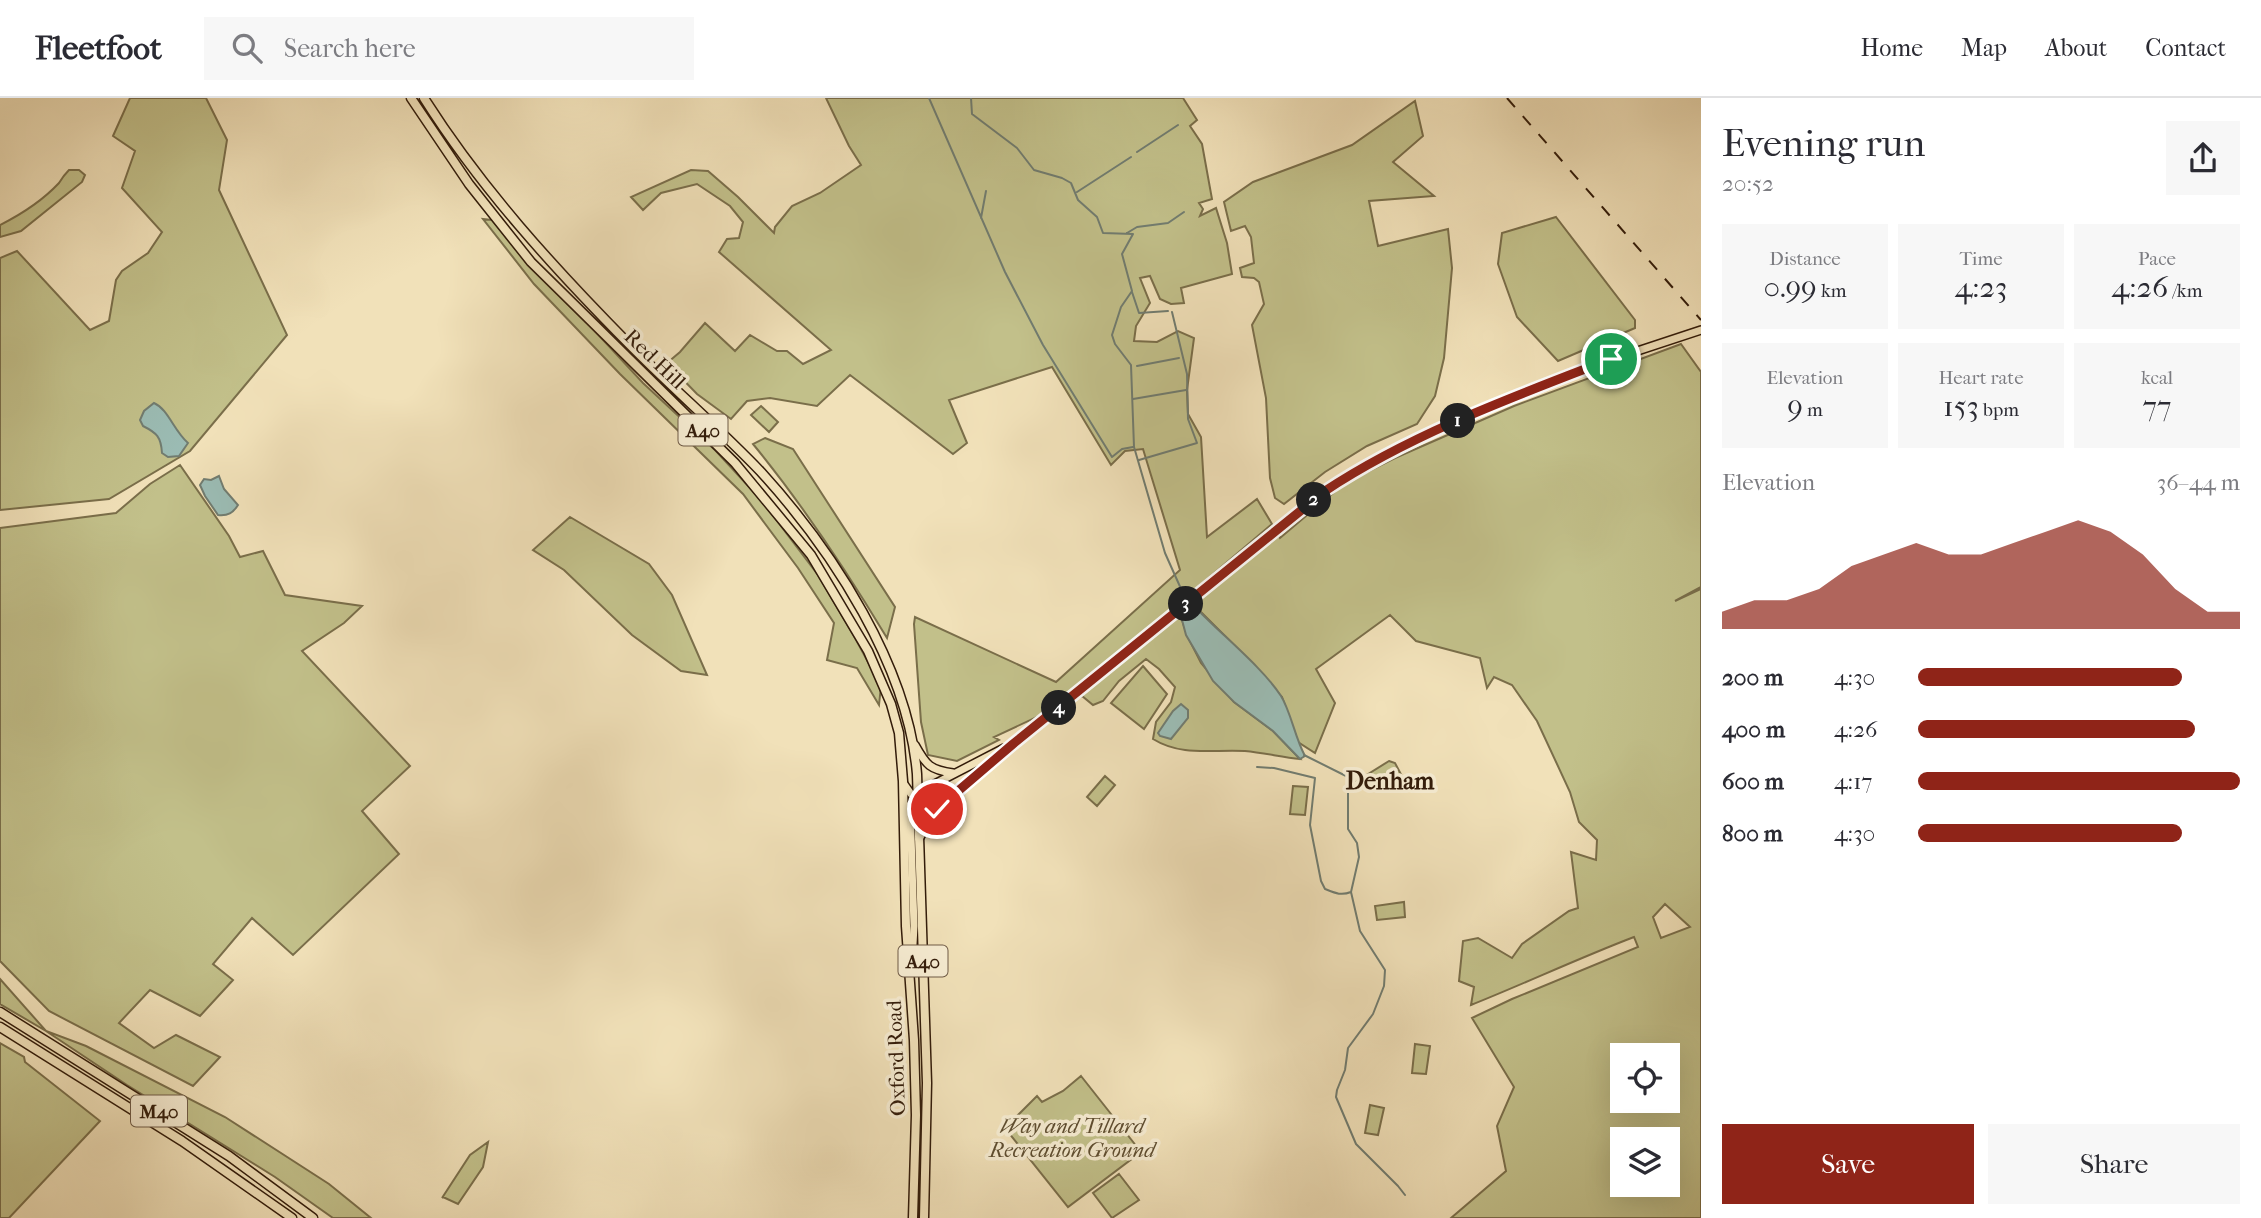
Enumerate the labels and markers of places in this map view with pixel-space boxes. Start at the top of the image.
pin [1581,329,1641,389]
pin: 1 [1440,404,1476,438]
pin: 2 [1296,482,1332,518]
pin: 3 [1168,587,1204,622]
pin: 4 [1042,690,1076,726]
pin [907,779,967,839]

